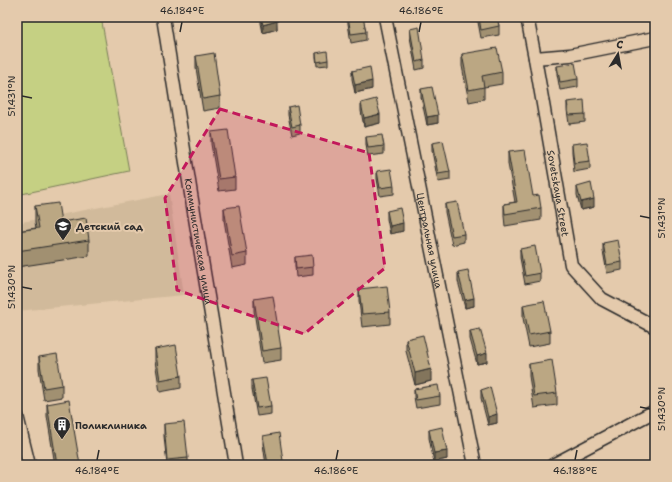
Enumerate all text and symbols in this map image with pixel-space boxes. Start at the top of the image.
text: 46.184°E [160,4,204,17]
text: 46.186°E [399,4,443,17]
north arrow [598,34,638,74]
text: С [615,37,625,53]
text: 51.431°N [5,76,18,116]
street label: Sovetskaya Street [545,149,572,237]
street label: Коммунистическая улица [182,177,216,306]
street label: Центральная улица [414,191,446,290]
text: 51.431°N [655,198,668,238]
school or university icon: Детский сад [53,216,73,241]
place label: Детский сад [76,220,143,233]
text: 51.430°N [5,265,18,309]
text: 51.430°N [655,387,668,431]
building icon: Поликлиника [52,415,72,440]
place label: Поликлиника [75,419,147,432]
text: 46.184°E [75,464,119,477]
text: 46.186°E [314,464,358,477]
text: 46.188°E [553,464,597,477]

